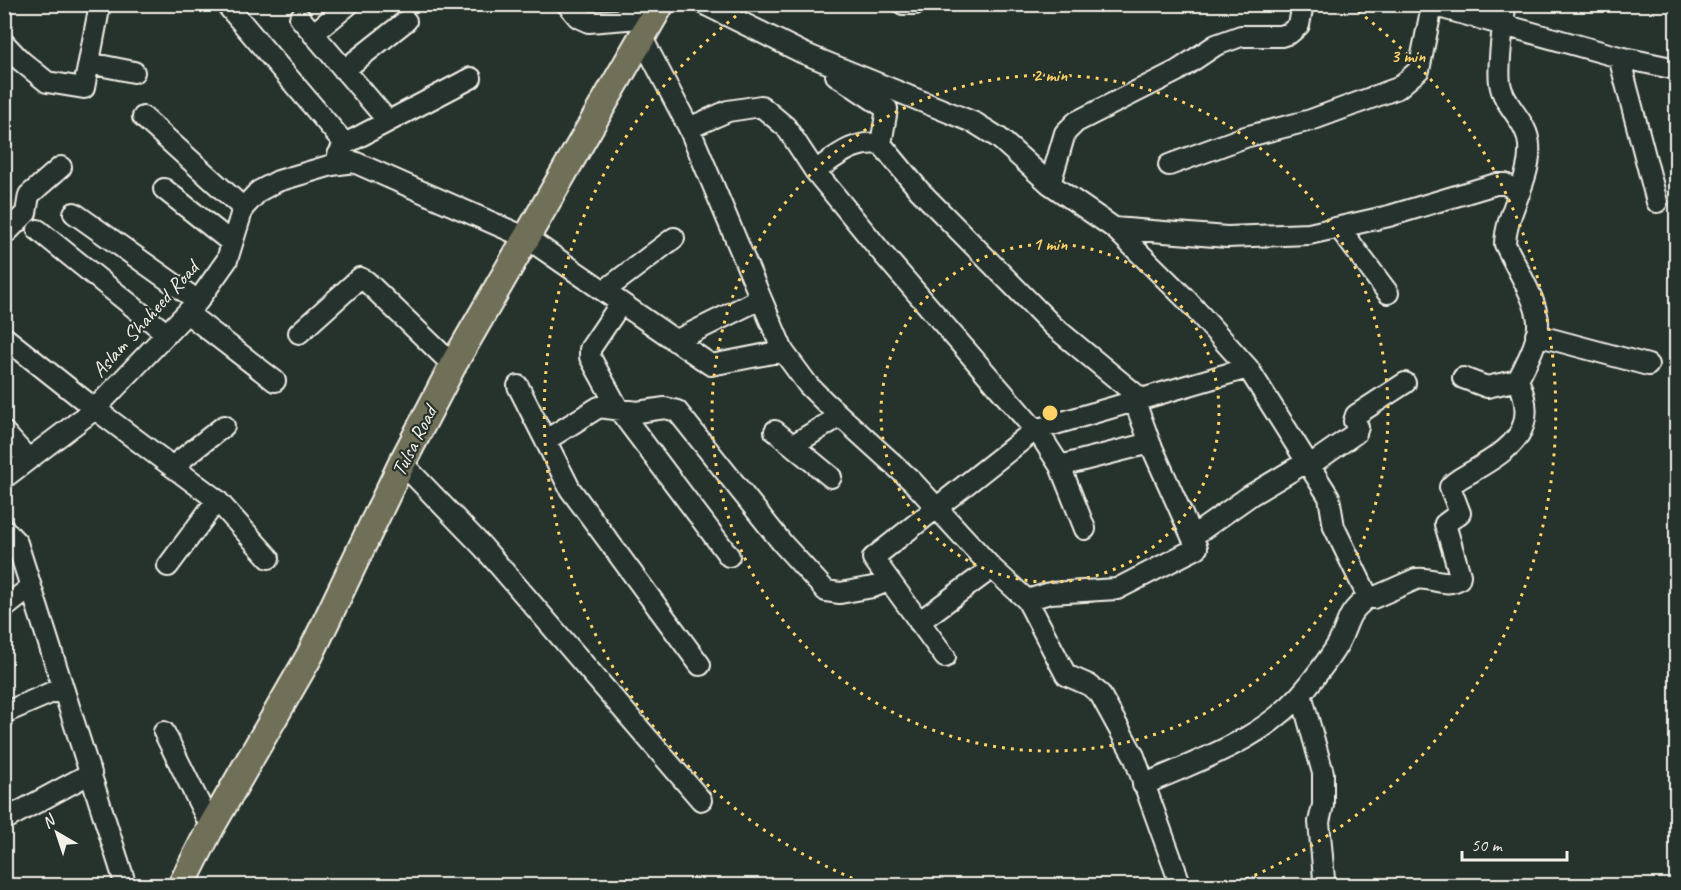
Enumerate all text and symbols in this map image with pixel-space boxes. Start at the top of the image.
text: 3 min [1391,45,1426,67]
text: 2 min [1033,64,1068,86]
text: 1 min [1033,233,1068,255]
street label: Aslam Shaheed Road [86,253,207,383]
street label: Tulsa Road [385,399,444,480]
centre of rings [1040,403,1060,423]
north arrow [27,803,87,863]
text: N [38,809,61,833]
scale bar [1462,824,1567,862]
text: 50 m [1471,834,1504,856]

